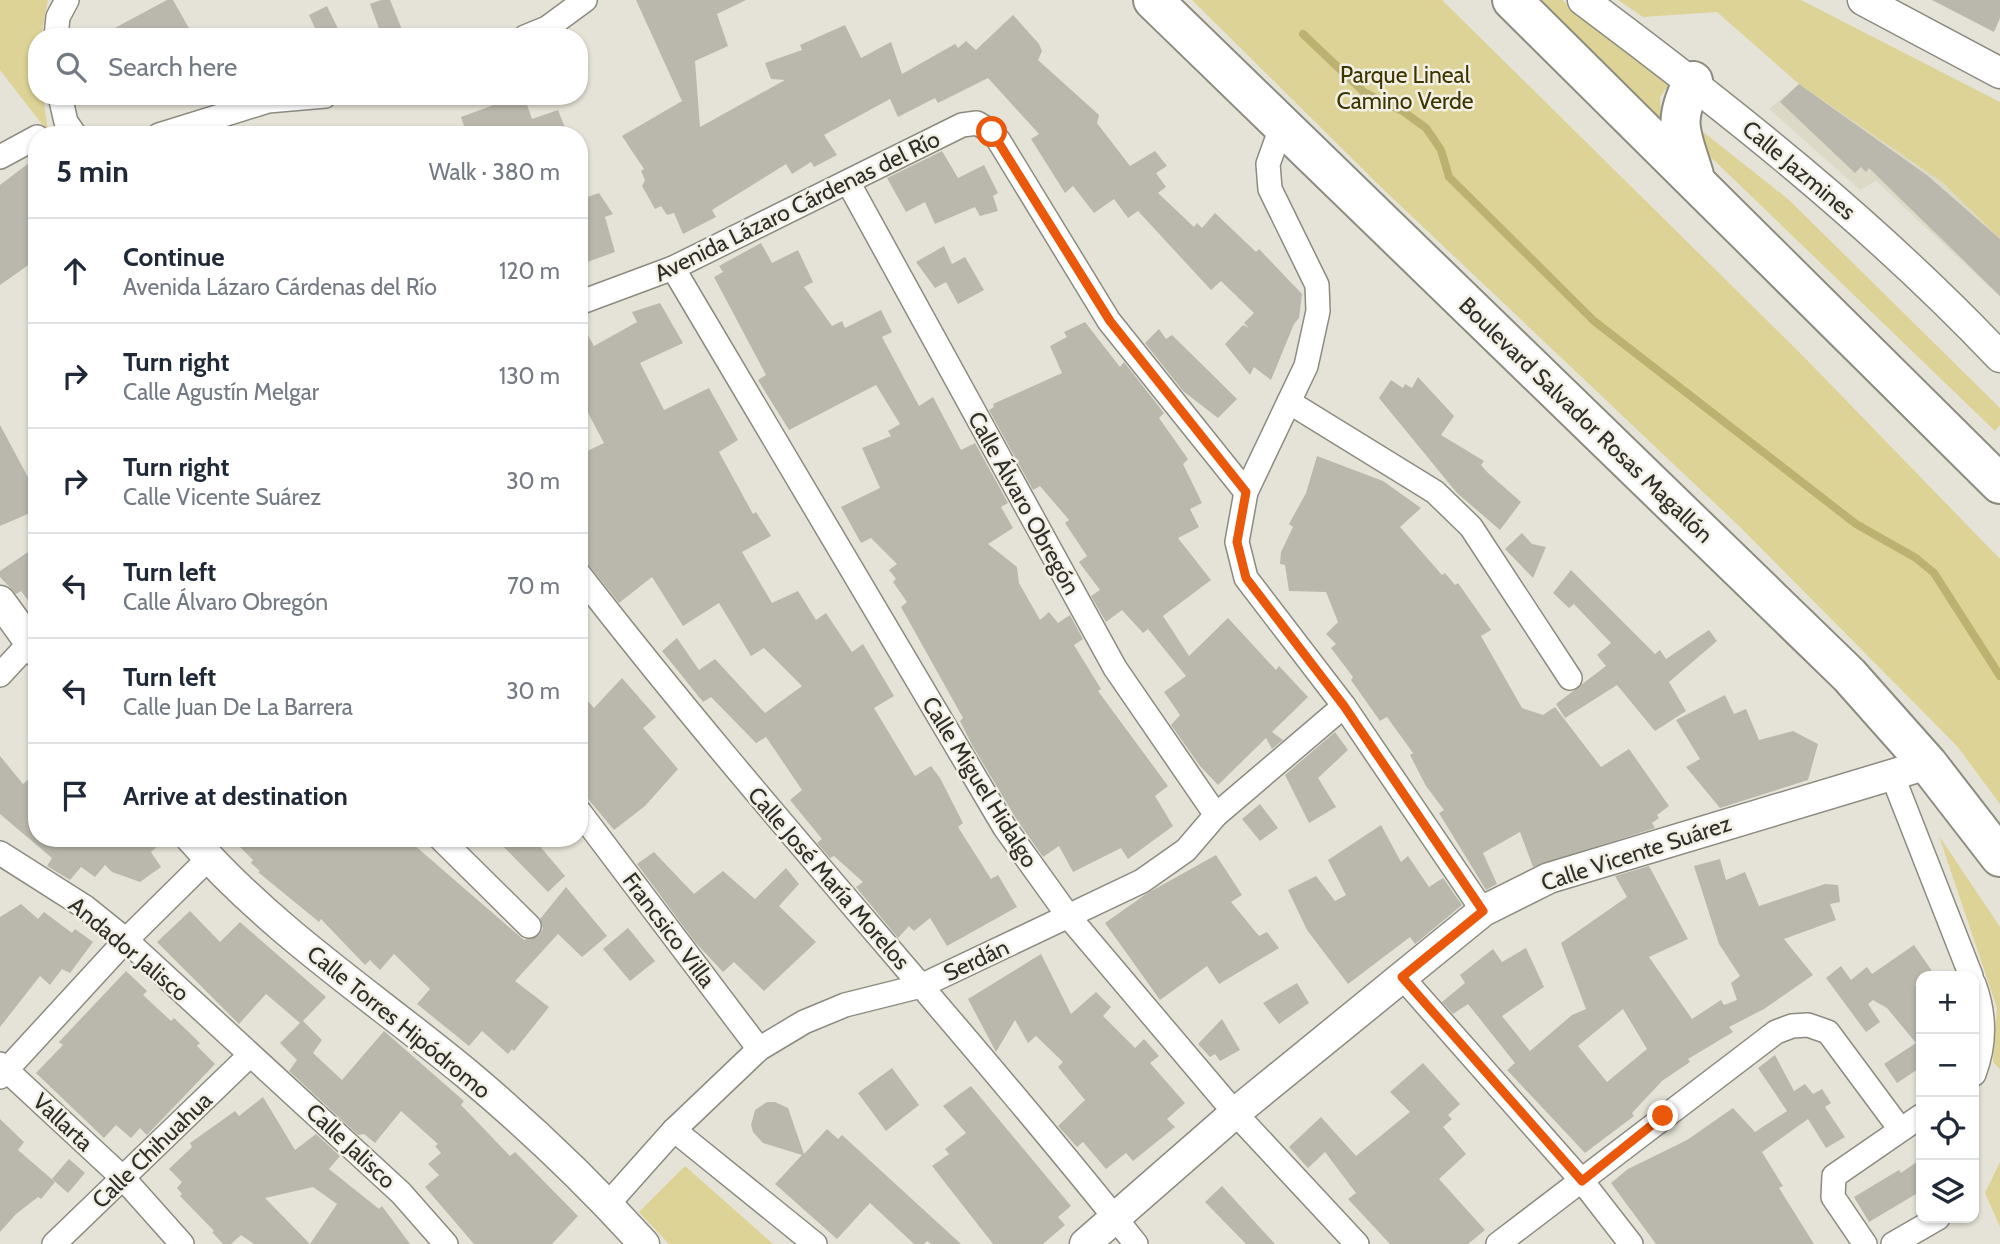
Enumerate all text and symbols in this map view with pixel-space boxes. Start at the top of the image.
search box [28,28,588,105]
icon: search [52,48,90,86]
text: Search here [108,51,237,83]
park label: Parque Lineal Camino Verde [1337,61,1474,115]
street label: Calle Jazmines [1737,114,1861,226]
route start [976,116,1007,147]
street label: Avenida Lázaro Cárdenas del Río [650,125,944,287]
text: 5 min [56,153,129,190]
text: Walk · 380 m [429,158,560,186]
text: Continue [123,241,225,273]
icon: ahead [56,252,94,290]
text: 120 m [499,257,560,285]
text: Avenida Lázaro Cárdenas del Río [123,273,437,301]
street label: Boulevard Salvador Rosas Magallón [1453,291,1719,549]
text: Turn right [123,346,229,378]
icon: right [56,357,94,395]
text: 130 m [499,362,560,390]
text: Calle Agustín Melgar [123,378,319,406]
street label: Calle Álvaro Obregón [962,406,1087,600]
text: Turn right [123,451,229,483]
icon: right [56,462,94,500]
text: 30 m [506,467,560,495]
text: Calle Vicente Suárez [123,483,321,511]
text: Turn left [123,556,216,588]
icon: left [56,567,94,605]
text: 70 m [507,572,560,600]
text: Calle Álvaro Obregón [123,588,328,616]
text: Turn left [123,661,216,693]
icon: left [56,672,94,710]
text: 30 m [506,677,560,705]
street label: Calle Miguel Hidalgo [916,691,1044,873]
text: Calle Juan De La Barrera [123,693,353,721]
icon: arrive [56,777,94,815]
text: Arrive at destination [123,780,348,812]
street label: Calle José María Morelos [742,781,916,975]
street label: Calle Vicente Suárez [1537,809,1735,897]
street label: Francsico Villa [617,867,721,993]
street label: Andador Jalisco [63,891,195,1007]
street label: Serdán [939,933,1013,987]
street label: Calle Torres Hipódromo [301,939,497,1105]
map controls [1916,971,1979,1223]
button: + [1916,971,1979,1034]
button: − [1916,1034,1979,1097]
street label: Calle Chihuahua [86,1086,218,1214]
street label: Vallarta [27,1087,99,1157]
street label: Calle Jalisco [300,1097,402,1195]
button: locate [1916,1097,1979,1160]
route end [1647,1100,1678,1131]
button: layers [1916,1160,1979,1223]

